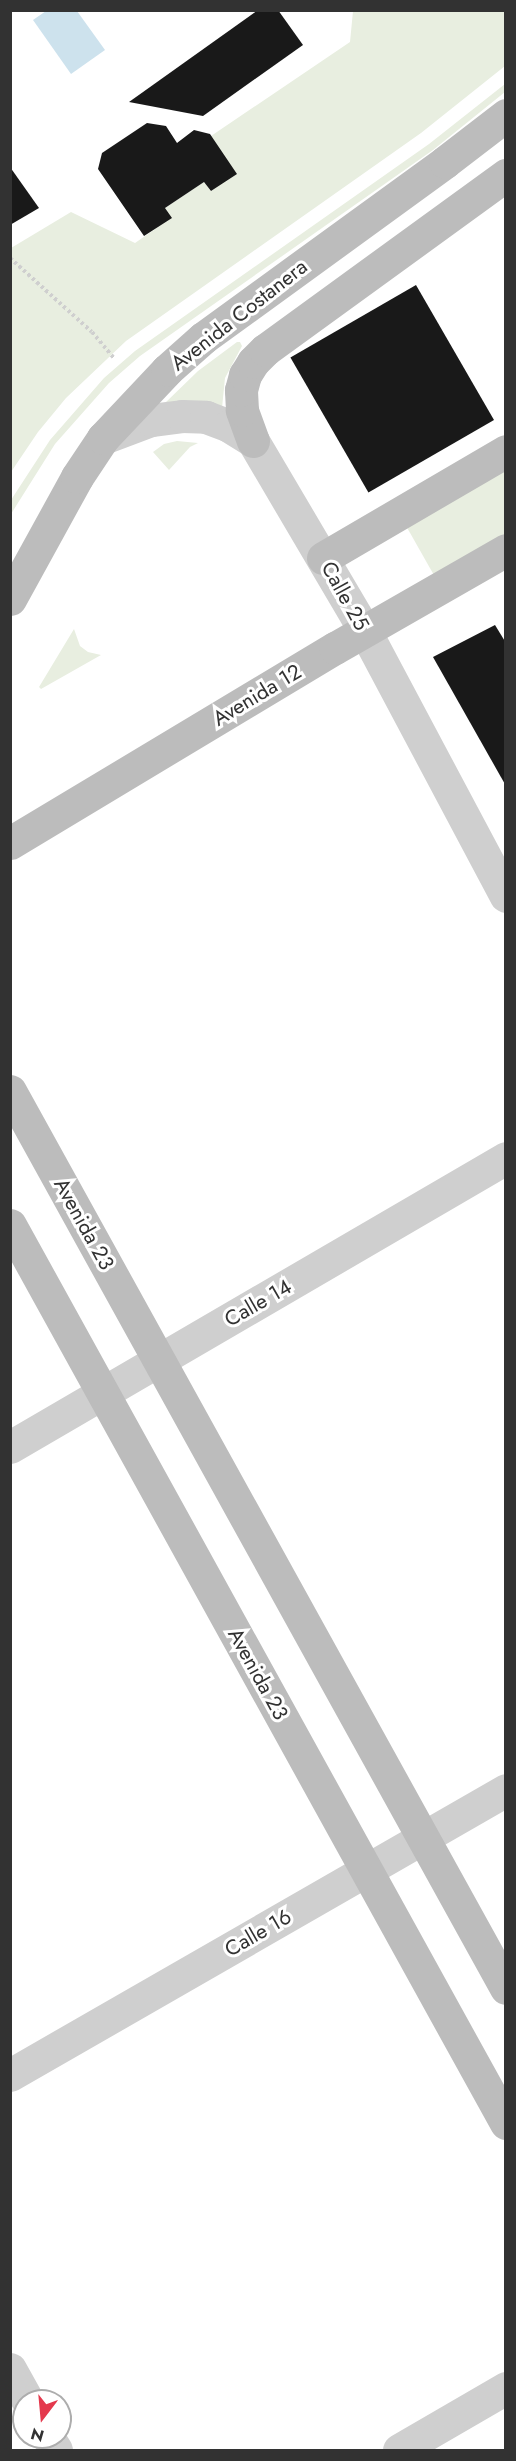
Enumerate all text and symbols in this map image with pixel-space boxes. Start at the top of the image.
street label: Avenida Costanera [166,254,312,376]
street label: Calle 25 [316,557,374,635]
street label: Avenida 12 [208,659,306,731]
street label: Avenida 23 [49,1174,119,1274]
street label: Calle 14 [220,1274,296,1332]
street label: Avenida 23 [223,1624,293,1724]
street label: Calle 16 [220,1904,296,1962]
north arrow [12,2389,72,2449]
text: N [28,2422,47,2448]

